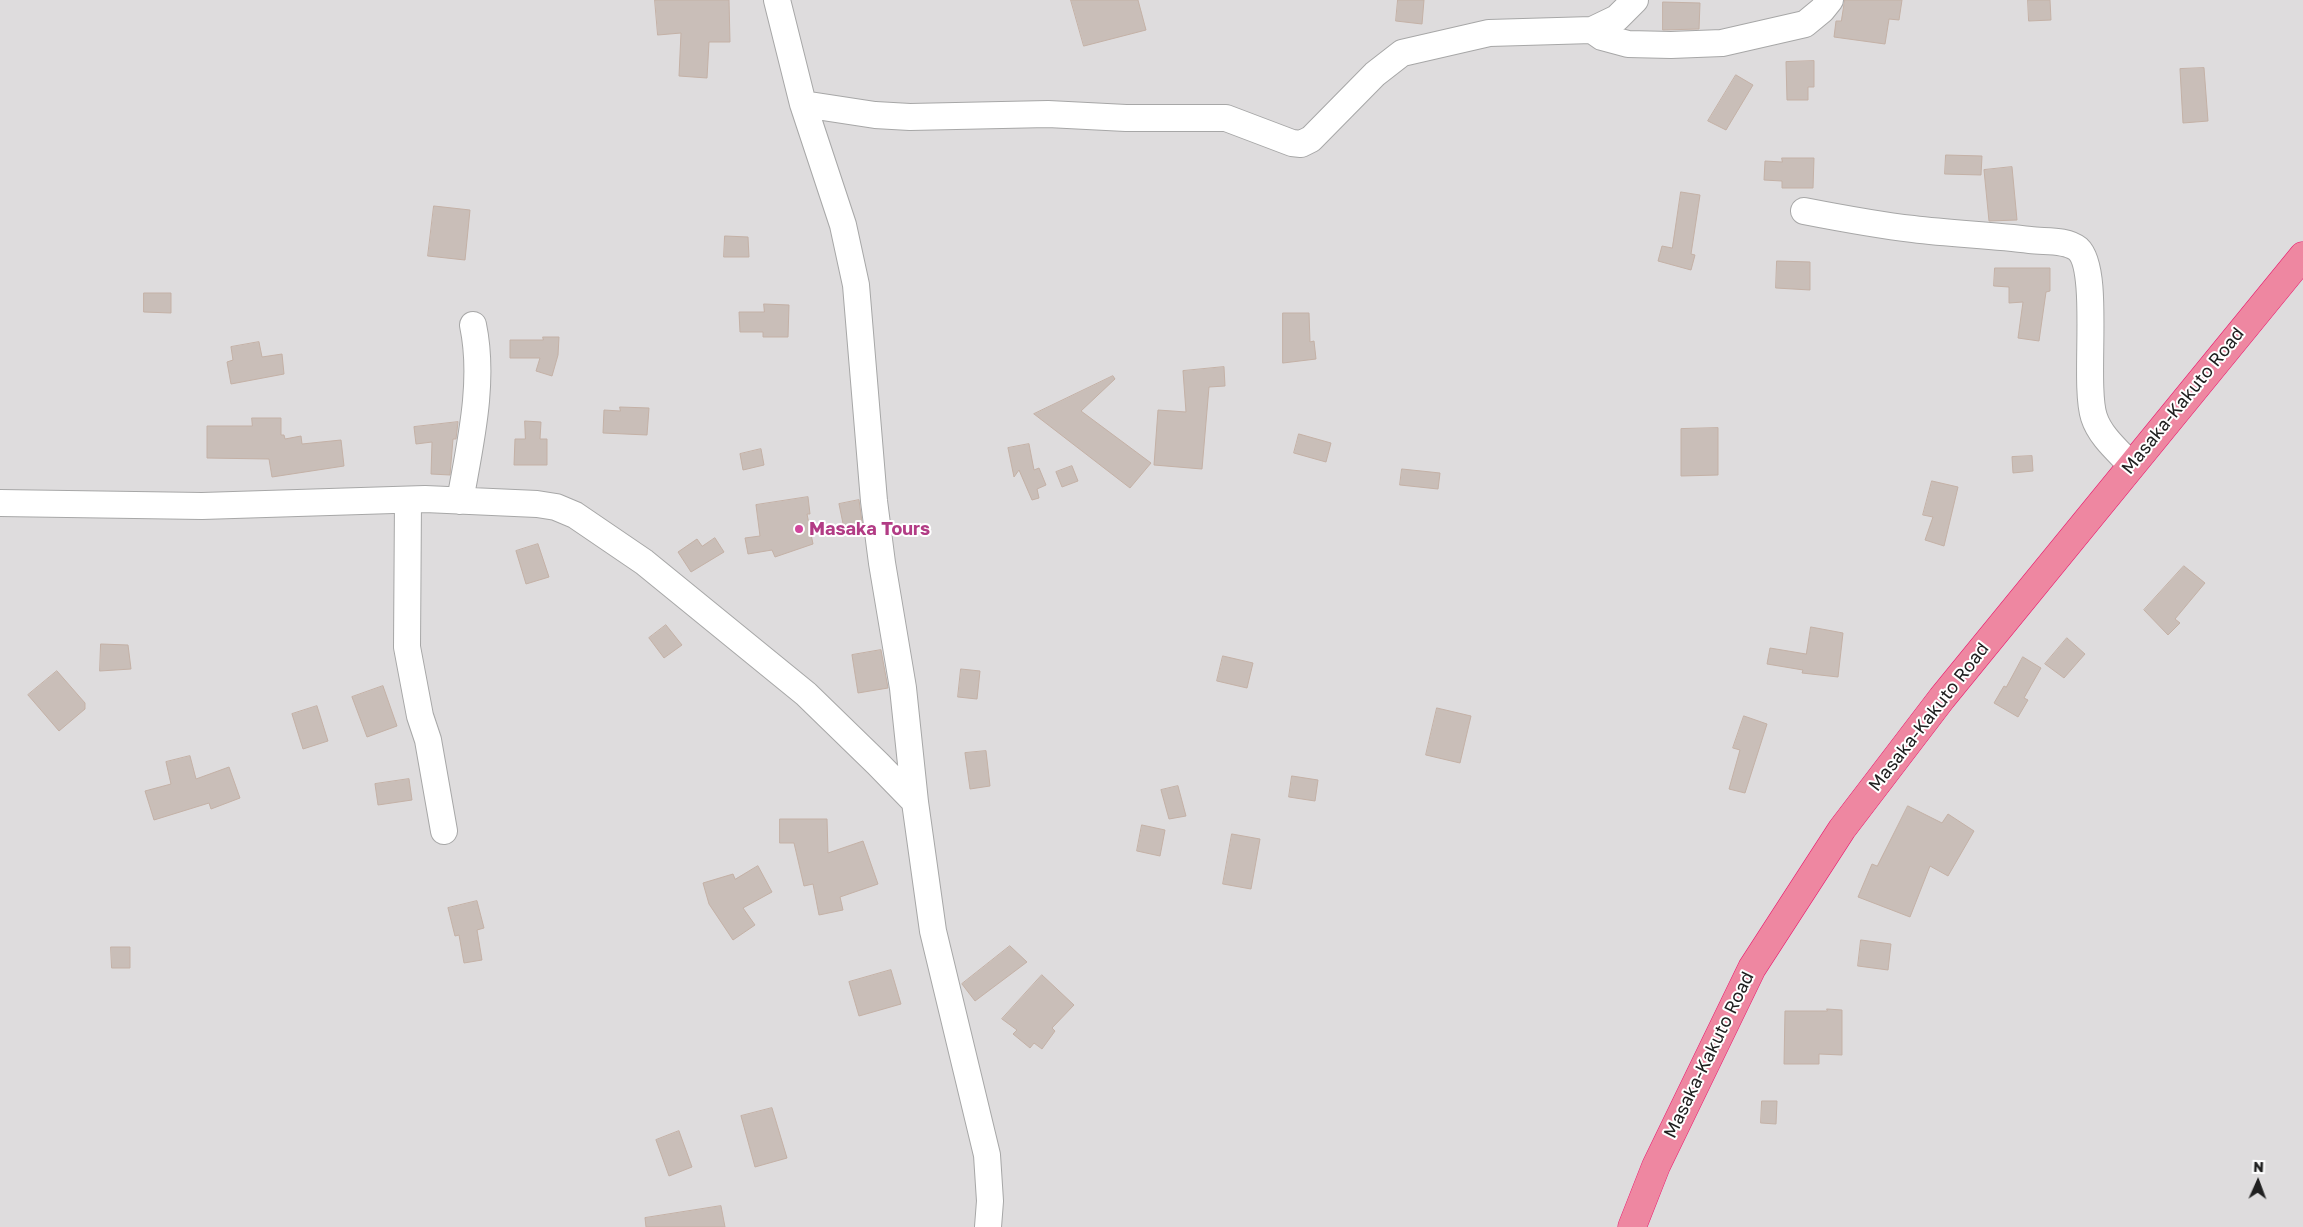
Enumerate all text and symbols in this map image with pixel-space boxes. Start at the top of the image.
street label: Masaka-Kakuto Road [2117,323,2249,479]
place label: Masaka Tours [809,518,930,540]
marker: Masaka Tours [793,523,805,535]
street label: Masaka-Kakuto Road [1864,638,1994,796]
street label: Masaka-Kakuto Road [1659,968,1759,1142]
north arrow [2233,1157,2283,1207]
text: N [2253,1158,2264,1175]

